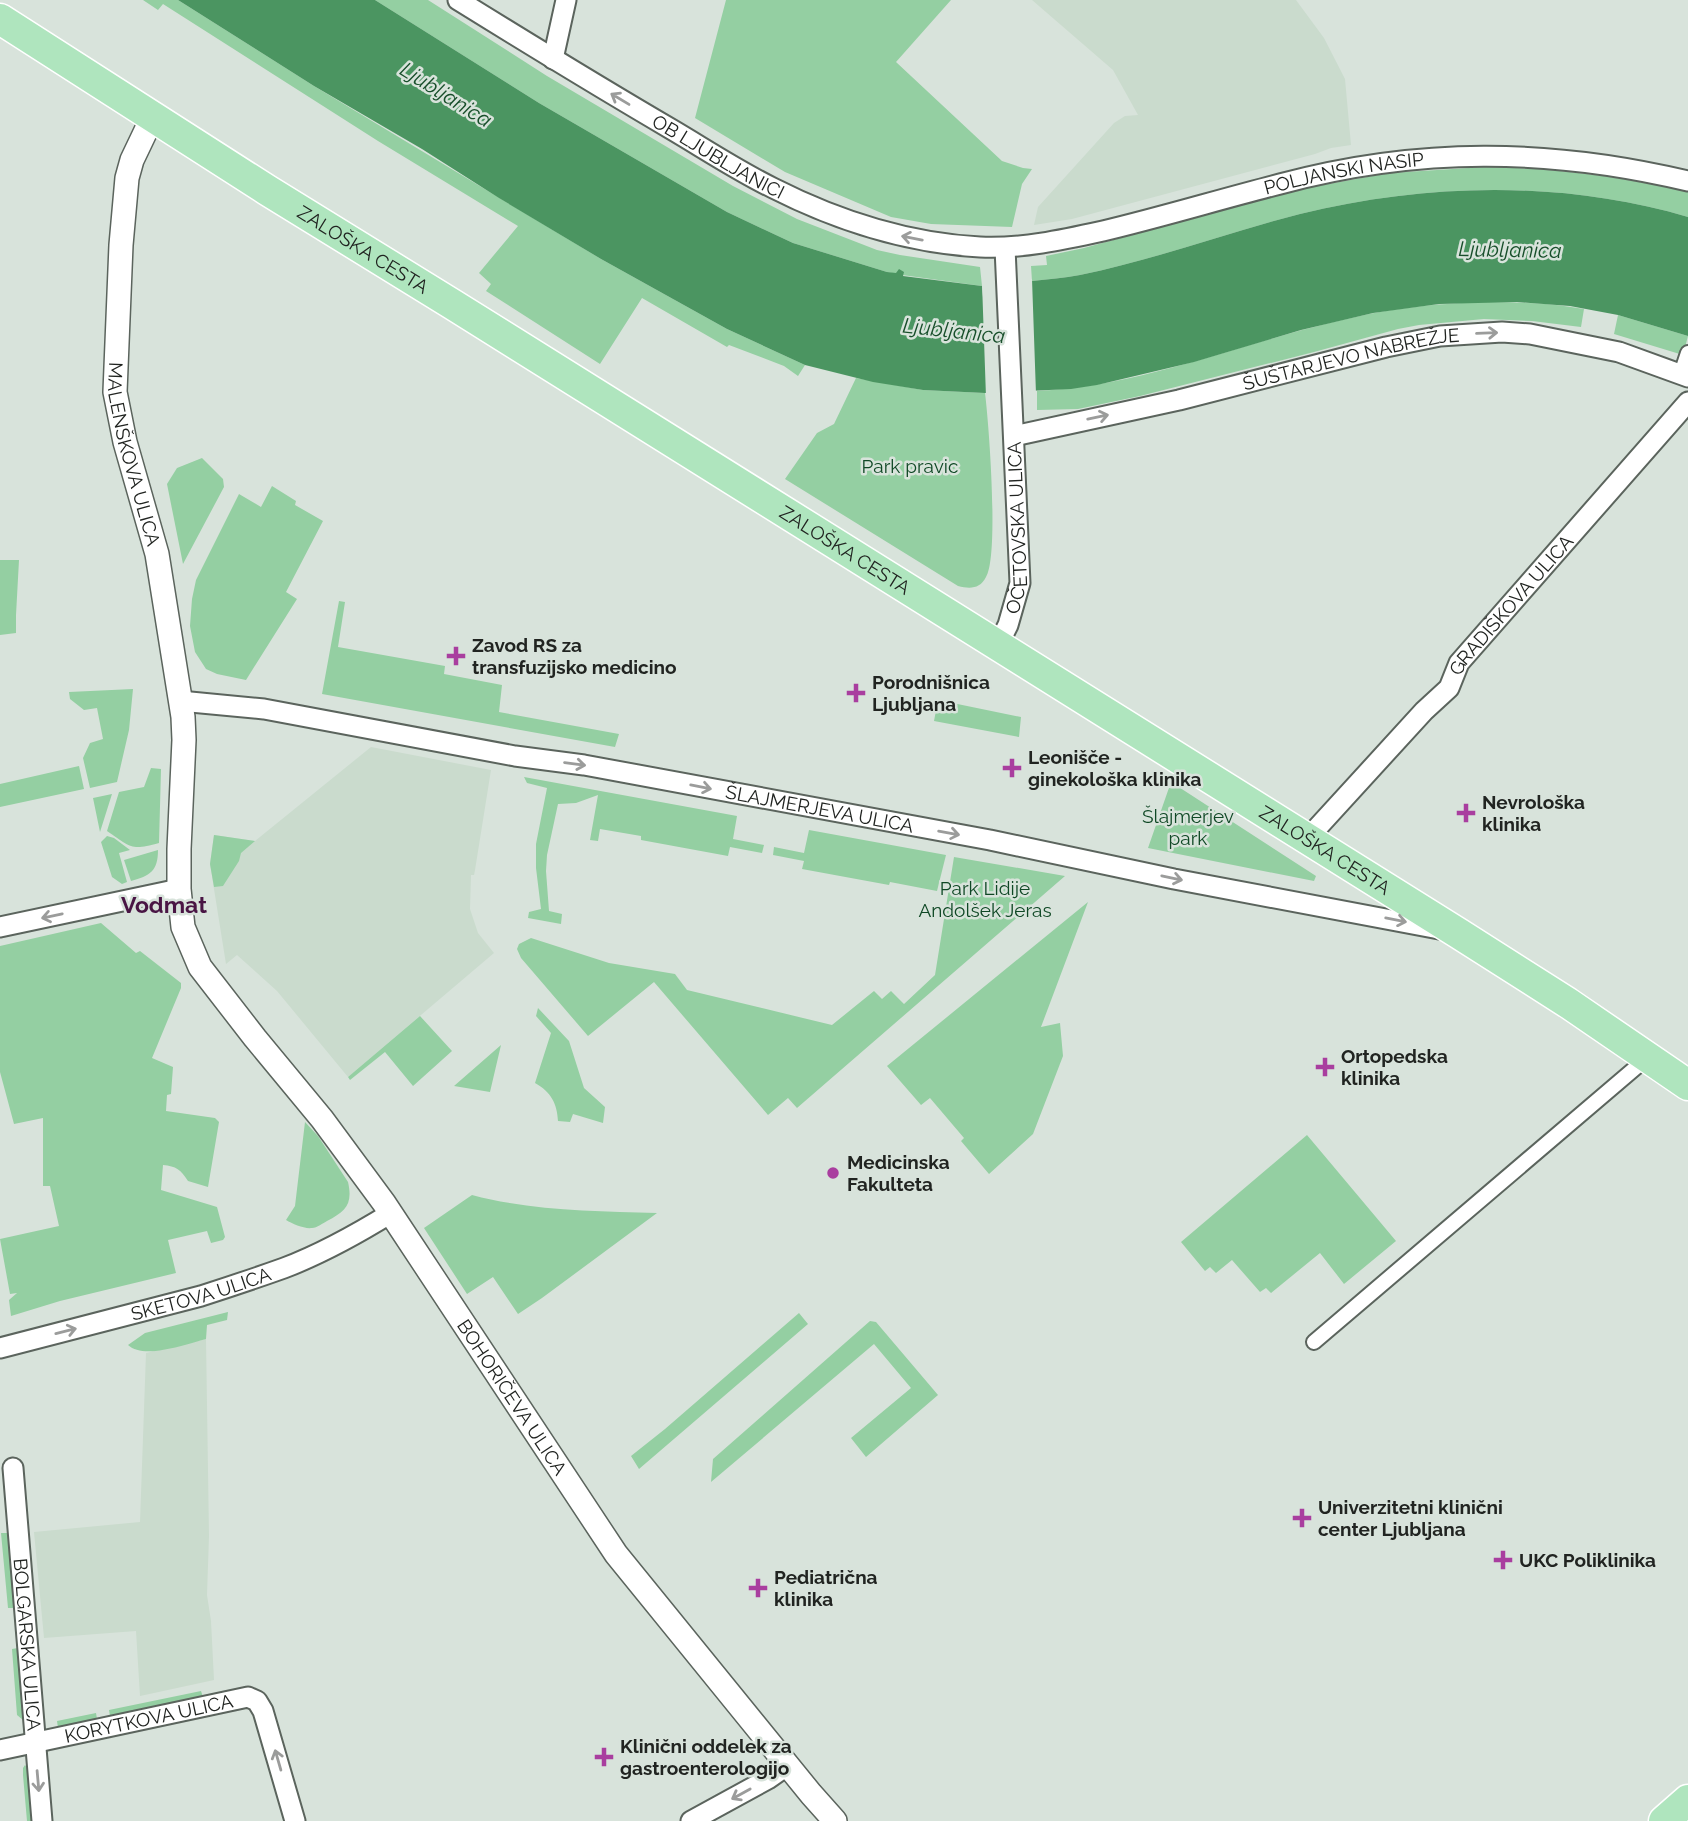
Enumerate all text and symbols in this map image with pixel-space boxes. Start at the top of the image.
water label: Ljubljanica [396,57,497,133]
one-way arrow [611,92,631,106]
street label: OB LJUBLJANICI [649,110,788,203]
street label: POLJANSKI NASIP [1261,148,1425,199]
street label: ZALOŠKA CESTA [294,201,433,298]
one-way arrow [901,231,924,245]
water label: Ljubljanica [1458,236,1562,263]
water label: Ljubljanica [901,313,1007,348]
street label: ŠUŠTARJEVO NABREŽJE [1240,324,1460,394]
one-way arrow [1476,326,1499,339]
street label: MALENŠKOVA ULICA [104,362,165,548]
one-way arrow [1086,410,1109,424]
street label: OČETOVSKA ULICA [1001,441,1031,616]
park label: Park pravic [862,455,958,477]
street label: ZALOŠKA CESTA [776,501,915,599]
street label: GRADIŠKOVA ULICA [1444,530,1578,678]
place label: Zavod RS za transfuzijsko medicino [472,634,677,678]
marker: Zavod RS za transfuzijsko medicino [446,646,466,666]
place label: Porodnišnica Ljubljana [872,671,990,715]
marker: Porodnišnica Ljubljana [846,683,866,703]
place label: Leonišče - ginekološka klinika [1028,746,1202,790]
one-way arrow [563,757,586,770]
marker: Leonišče - ginekološka klinika [1002,758,1022,778]
street label: ŠLAJMERJEVA ULICA [724,780,916,837]
one-way arrow [690,781,712,794]
place label: Nevrološka klinika [1482,791,1585,835]
street label: ZALOŠKA CESTA [1256,801,1394,899]
marker: Nevrološka klinika [1456,803,1476,823]
park label: Šlajmerjev park [1142,805,1234,849]
one-way arrow [937,827,960,840]
one-way arrow [1160,872,1183,885]
park label: Park Lidije Andolšek Jeras [918,877,1052,921]
district label: Vodmat [121,891,207,918]
one-way arrow [41,909,64,923]
one-way arrow [1384,914,1407,928]
place label: Ortopedska klinika [1341,1045,1448,1089]
marker: Ortopedska klinika [1315,1057,1335,1077]
place label: Medicinska Fakulteta [847,1151,950,1195]
marker: Medicinska Fakulteta [825,1165,841,1181]
street label: SKETOVA ULICA [128,1263,274,1325]
street label: BOHORIČEVA ULICA [453,1315,572,1479]
one-way arrow [54,1324,77,1337]
place label: Univerzitetni klinični center Ljubljana [1318,1496,1503,1540]
marker: Univerzitetni klinični center Ljubljana [1292,1508,1312,1528]
place label: UKC Poliklinika [1519,1549,1656,1571]
marker: UKC Poliklinika [1493,1550,1513,1570]
street label: BOLGARSKA ULICA [9,1557,46,1732]
place label: Pediatrična klinika [774,1566,878,1610]
marker: Pediatrična klinika [748,1578,768,1598]
street label: KORYTKOVA ULICA [62,1690,235,1747]
place label: Klinični oddelek za gastroenterologijo [620,1735,792,1779]
marker: Klinični oddelek za gastroenterologijo [594,1747,614,1767]
one-way arrow [270,1750,283,1772]
one-way arrow [32,1770,45,1792]
one-way arrow [731,1787,751,1801]

